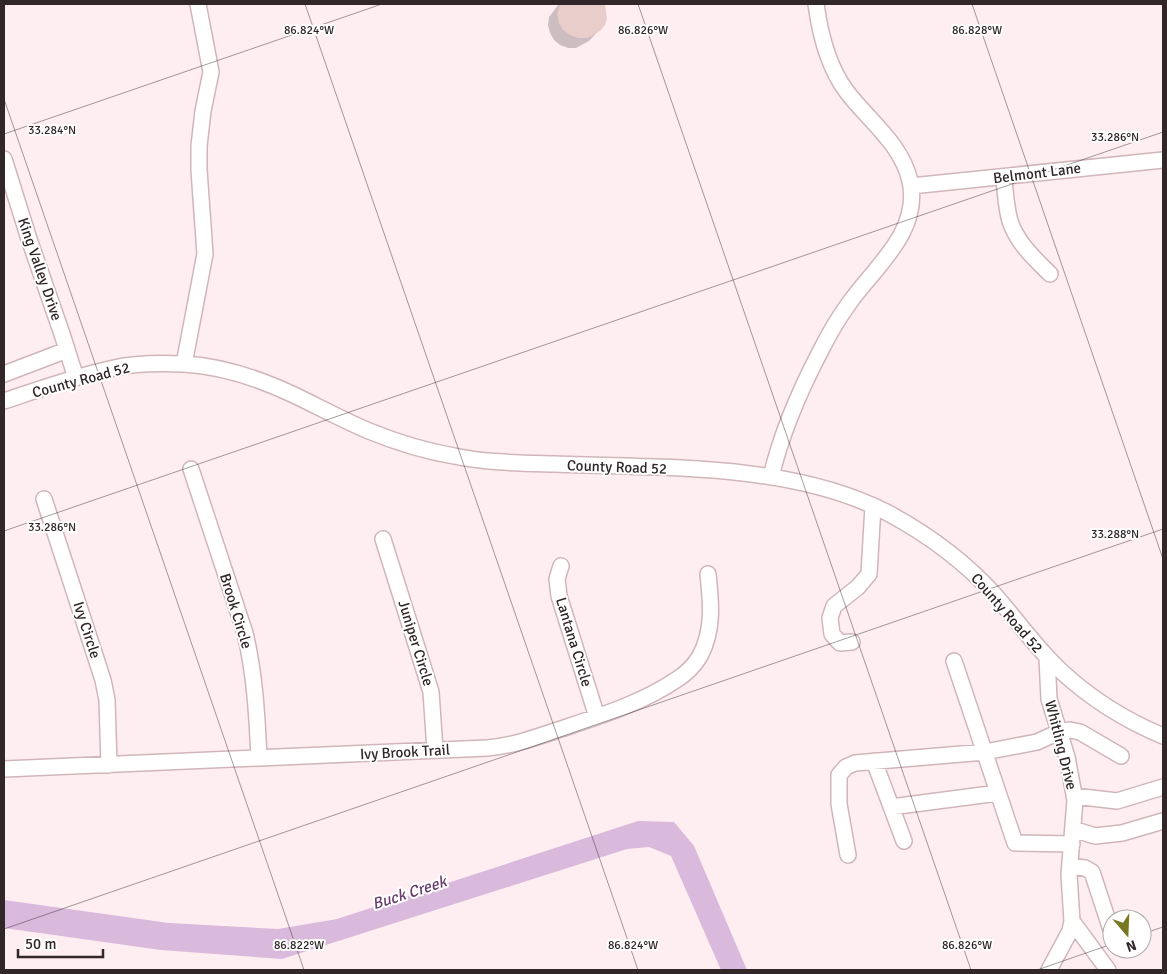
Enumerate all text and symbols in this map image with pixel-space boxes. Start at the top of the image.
text: 86.824°W [284,23,334,38]
text: 86.826°W [618,23,668,38]
text: 86.828°W [952,23,1002,38]
text: 33.284°N [28,123,76,138]
text: 33.286°N [1091,130,1139,145]
street label: Belmont Lane [992,159,1082,187]
street label: King Valley Drive [14,215,66,323]
street label: County Road 52 [30,358,132,402]
street label: County Road 52 [567,456,667,478]
text: 33.286°N [28,520,76,535]
text: 33.288°N [1091,527,1139,542]
street label: County Road 52 [967,569,1047,657]
street label: Brook Circle [216,571,256,651]
street label: Lantana Circle [552,595,596,689]
street label: Juniper Circle [394,598,438,688]
street label: Ivy Circle [69,599,105,661]
street label: Whitling Drive [1041,698,1081,792]
street label: Ivy Brook Trail [359,741,451,763]
water label: Buck Creek [370,871,451,914]
north arrow [1102,909,1152,959]
scale bar [18,926,102,958]
text: 50 m [25,935,56,953]
text: N [1124,936,1138,955]
text: 86.822°W [274,938,324,953]
text: 86.824°W [608,938,658,953]
text: 86.826°W [942,938,992,953]

